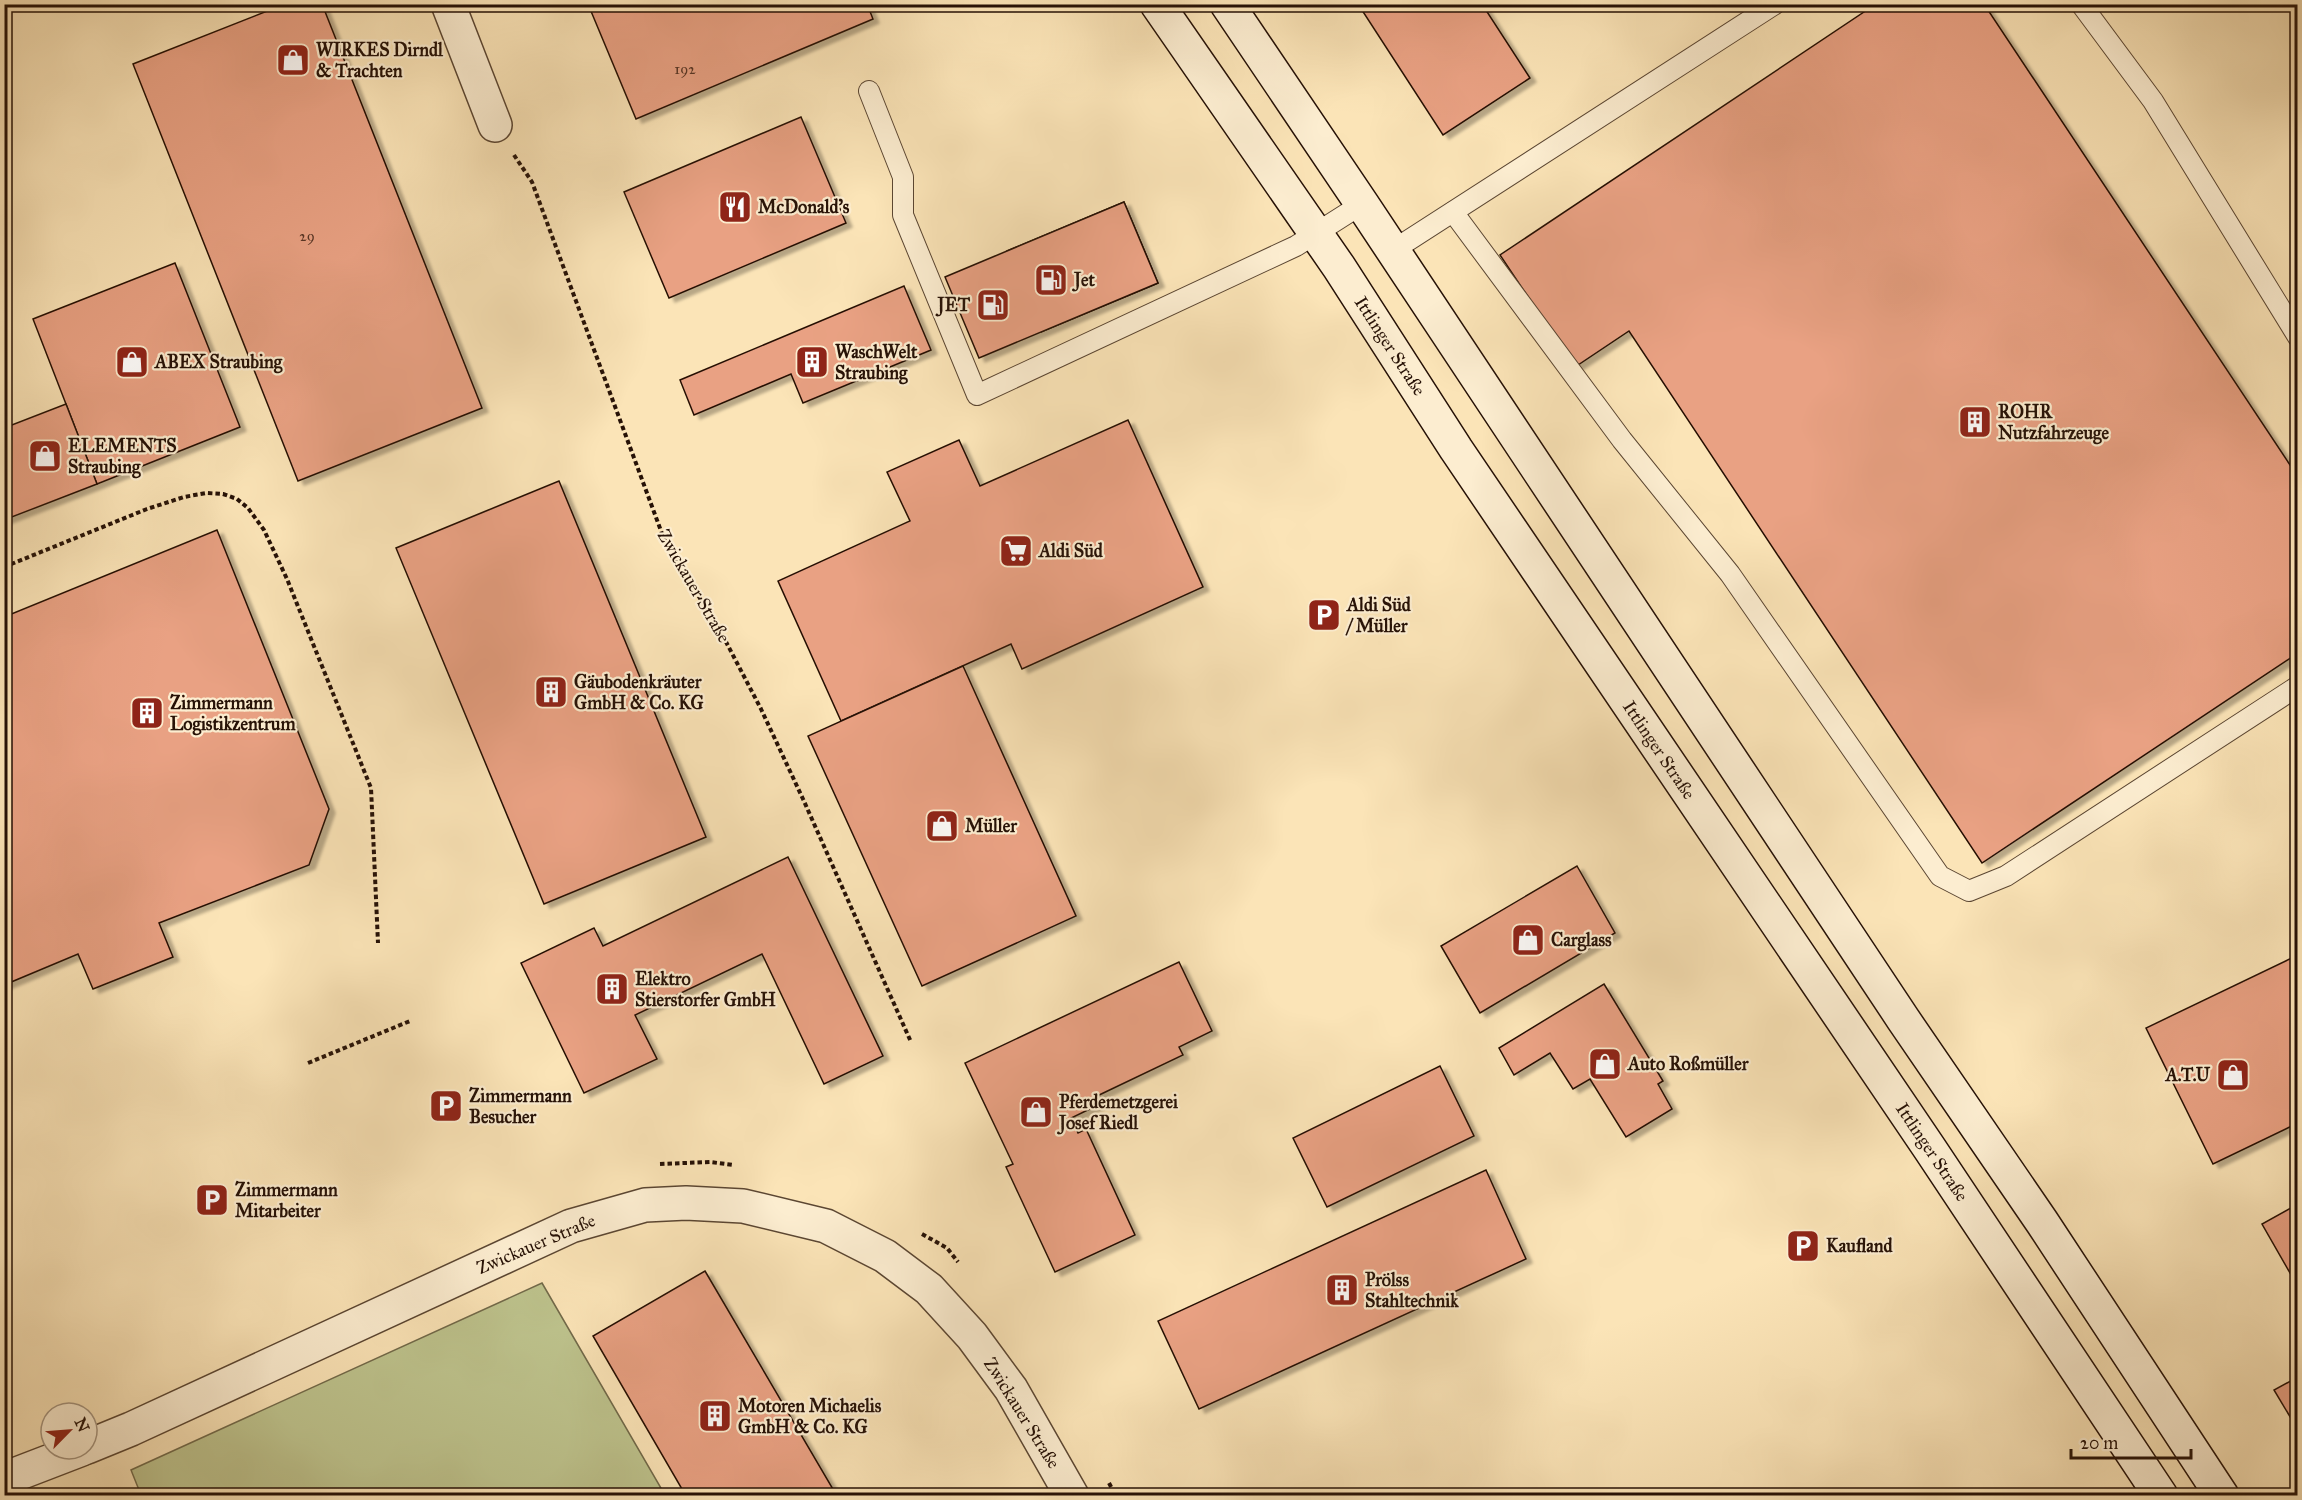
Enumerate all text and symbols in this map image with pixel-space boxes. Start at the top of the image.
place label: WIRKES Dirndl & Trachten [316,39,444,82]
shop icon: WIRKES Dirndl & Trachten [275,42,311,78]
house number: 192 [674,60,696,78]
restaurant icon: McDonald's [717,189,753,225]
place label: McDonald's [758,196,850,218]
house number: 29 [299,227,315,245]
fuel station icon: Jet [1033,262,1069,298]
place label: Jet [1072,269,1095,292]
fuel station icon: JET [975,287,1011,323]
street label: Ittlinger Straße [1349,292,1430,400]
place label: JET [935,294,971,317]
place label: WaschWelt Straubing [835,341,918,385]
shop icon: ABEX Straubing [114,344,150,380]
building icon: WaschWelt Straubing [794,344,830,380]
place label: ABEX Straubing [154,351,283,374]
place label: ROHR Nutzfahrzeuge [1998,401,2109,445]
building icon: ROHR Nutzfahrzeuge [1957,404,1993,440]
place label: ELEMENTS Straubing [68,435,177,479]
shop icon: ELEMENTS Straubing [27,438,63,474]
street label: Zwickauer Straße [653,526,735,646]
supermarket icon: Aldi Süd [998,533,1034,569]
place label: Aldi Süd [1038,540,1104,562]
place label: Aldi Süd / Müller [1345,594,1412,637]
parking icon: Aldi Süd / Müller [1306,597,1342,633]
place label: Gäubodenkräuter GmbH & Co. KG [574,671,704,714]
building icon: Gäubodenkräuter GmbH & Co. KG [533,674,569,710]
place label: Zimmermann Logistikzentrum [170,692,296,736]
building icon: Zimmermann Logistikzentrum [129,695,165,731]
street label: Ittlinger Straße [1617,697,1700,804]
shop icon: Müller [924,808,960,844]
place label: Müller [965,815,1018,837]
shop icon: Carglass [1510,922,1546,958]
place label: Carglass [1551,929,1612,952]
place label: Elektro Stierstorfer GmbH [635,968,776,1011]
building icon: Elektro Stierstorfer GmbH [594,971,630,1007]
shop icon: Auto Roßmüller [1587,1046,1623,1082]
place label: Auto Roßmüller [1627,1053,1750,1075]
shop icon: A.T.U [2215,1057,2251,1093]
place label: A.T.U [2165,1064,2211,1086]
place label: Zimmermann Besucher [469,1085,572,1128]
parking icon: Zimmermann Besucher [428,1088,464,1124]
place label: Pferdemetzgerei Josef Riedl [1057,1091,1179,1135]
shop icon: Pferdemetzgerei Josef Riedl [1018,1094,1054,1130]
street label: Ittlinger Straße [1890,1099,1973,1206]
place label: Zimmermann Mitarbeiter [235,1179,338,1222]
parking icon: Zimmermann Mitarbeiter [194,1182,230,1218]
street label: Zwickauer Straße [473,1209,599,1279]
parking icon: Kaufland [1785,1228,1821,1264]
place label: Kaufland [1826,1235,1893,1257]
place label: Prölss Stahltechnik [1365,1269,1459,1312]
building icon: Prölss Stahltechnik [1324,1272,1360,1308]
street label: Zwickauer Straße [979,1353,1065,1473]
place label: Motoren Michaelis GmbH & Co. KG [738,1395,882,1438]
building icon: Motoren Michaelis GmbH & Co. KG [697,1398,733,1434]
north arrow [39,1401,99,1461]
text: N [71,1415,94,1435]
scale bar [2071,1422,2191,1460]
text: 20 m [2080,1432,2118,1454]

